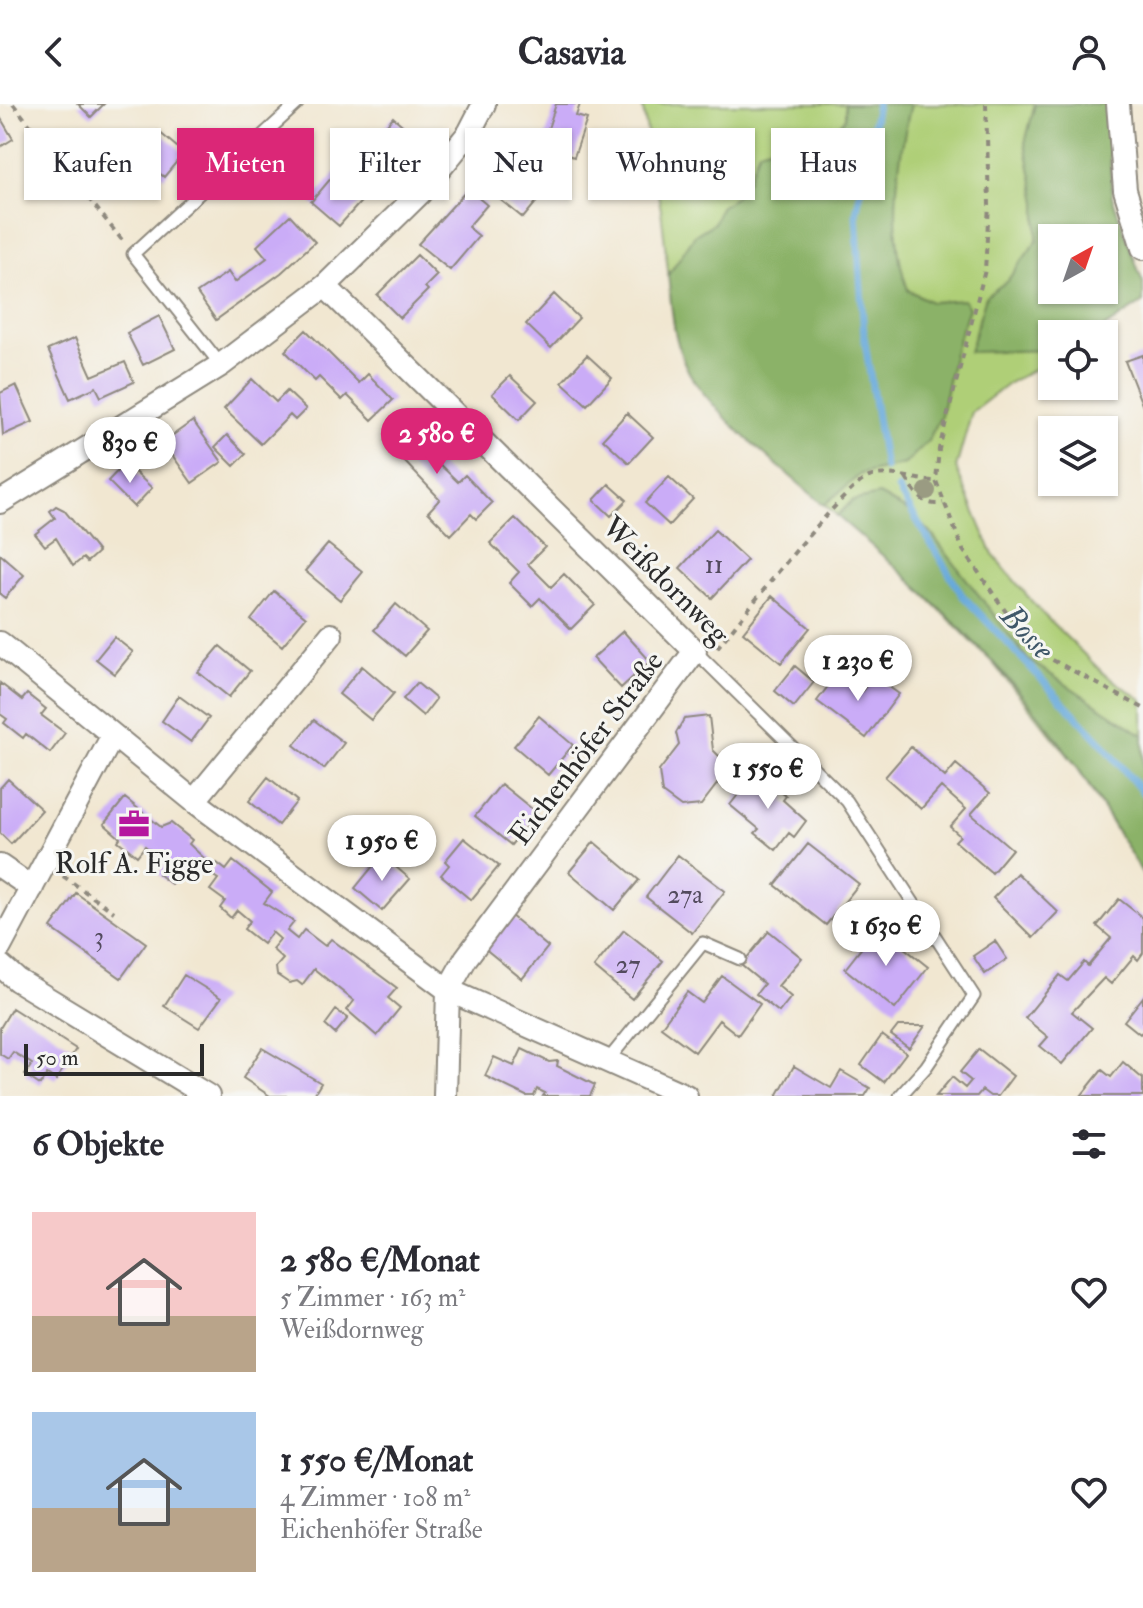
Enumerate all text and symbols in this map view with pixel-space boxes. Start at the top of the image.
icon: back [32,30,76,74]
text: Casavia [518,30,625,75]
icon: person [1067,30,1111,74]
chip: Kaufen [24,128,161,200]
chip: Mieten [177,128,314,200]
chip: Filter [330,128,449,200]
chip: Neu [465,128,572,200]
chip: Wohnung [588,128,755,200]
chip: Haus [771,128,885,200]
north arrow [1038,224,1118,304]
map controls [1038,224,1118,496]
button: locate [1038,320,1118,400]
pin: 2 580 € [363,408,511,476]
button: layers [1038,416,1118,496]
pin: 830 € [74,417,186,485]
text: 2 580 € [399,418,475,450]
text: 830 € [102,427,158,459]
street label: Weißdornweg [593,508,738,653]
house number: 11 [705,549,723,581]
water label: Bosse [991,595,1063,669]
pin: 1 230 € [784,635,932,703]
street label: Eichenhöfer Straße [501,644,671,853]
text: 1 230 € [822,645,894,677]
pin: 1 550 € [694,743,842,811]
text: 1 550 € [732,753,804,785]
office icon: Rolf A. Figge [117,807,151,841]
pin: 1 950 € [308,815,456,883]
text: 1 950 € [345,825,419,857]
place label: Rolf A. Figge [54,845,214,882]
house number: 27a [667,879,703,911]
pin: 1 630 € [812,900,960,968]
text: 1 630 € [850,910,922,942]
house number: 3 [94,921,104,953]
house number: 27 [615,949,641,981]
scale bar [24,1040,204,1076]
text: 50 m [36,1044,78,1072]
icon: filters [1067,1122,1111,1166]
text: 6 Objekte [32,1123,164,1166]
text: 2 580 €/Monat [280,1239,480,1282]
icon: home [96,1244,192,1340]
icon: heart [1067,1270,1111,1314]
text: 5 Zimmer · 163 m² [280,1282,465,1314]
text: Weißdornweg [280,1314,424,1346]
text: 1 550 €/Monat [280,1439,473,1482]
icon: home [96,1444,192,1540]
icon: heart [1067,1470,1111,1514]
text: 4 Zimmer · 108 m² [280,1482,470,1514]
text: Eichenhöfer Straße [280,1514,483,1546]

